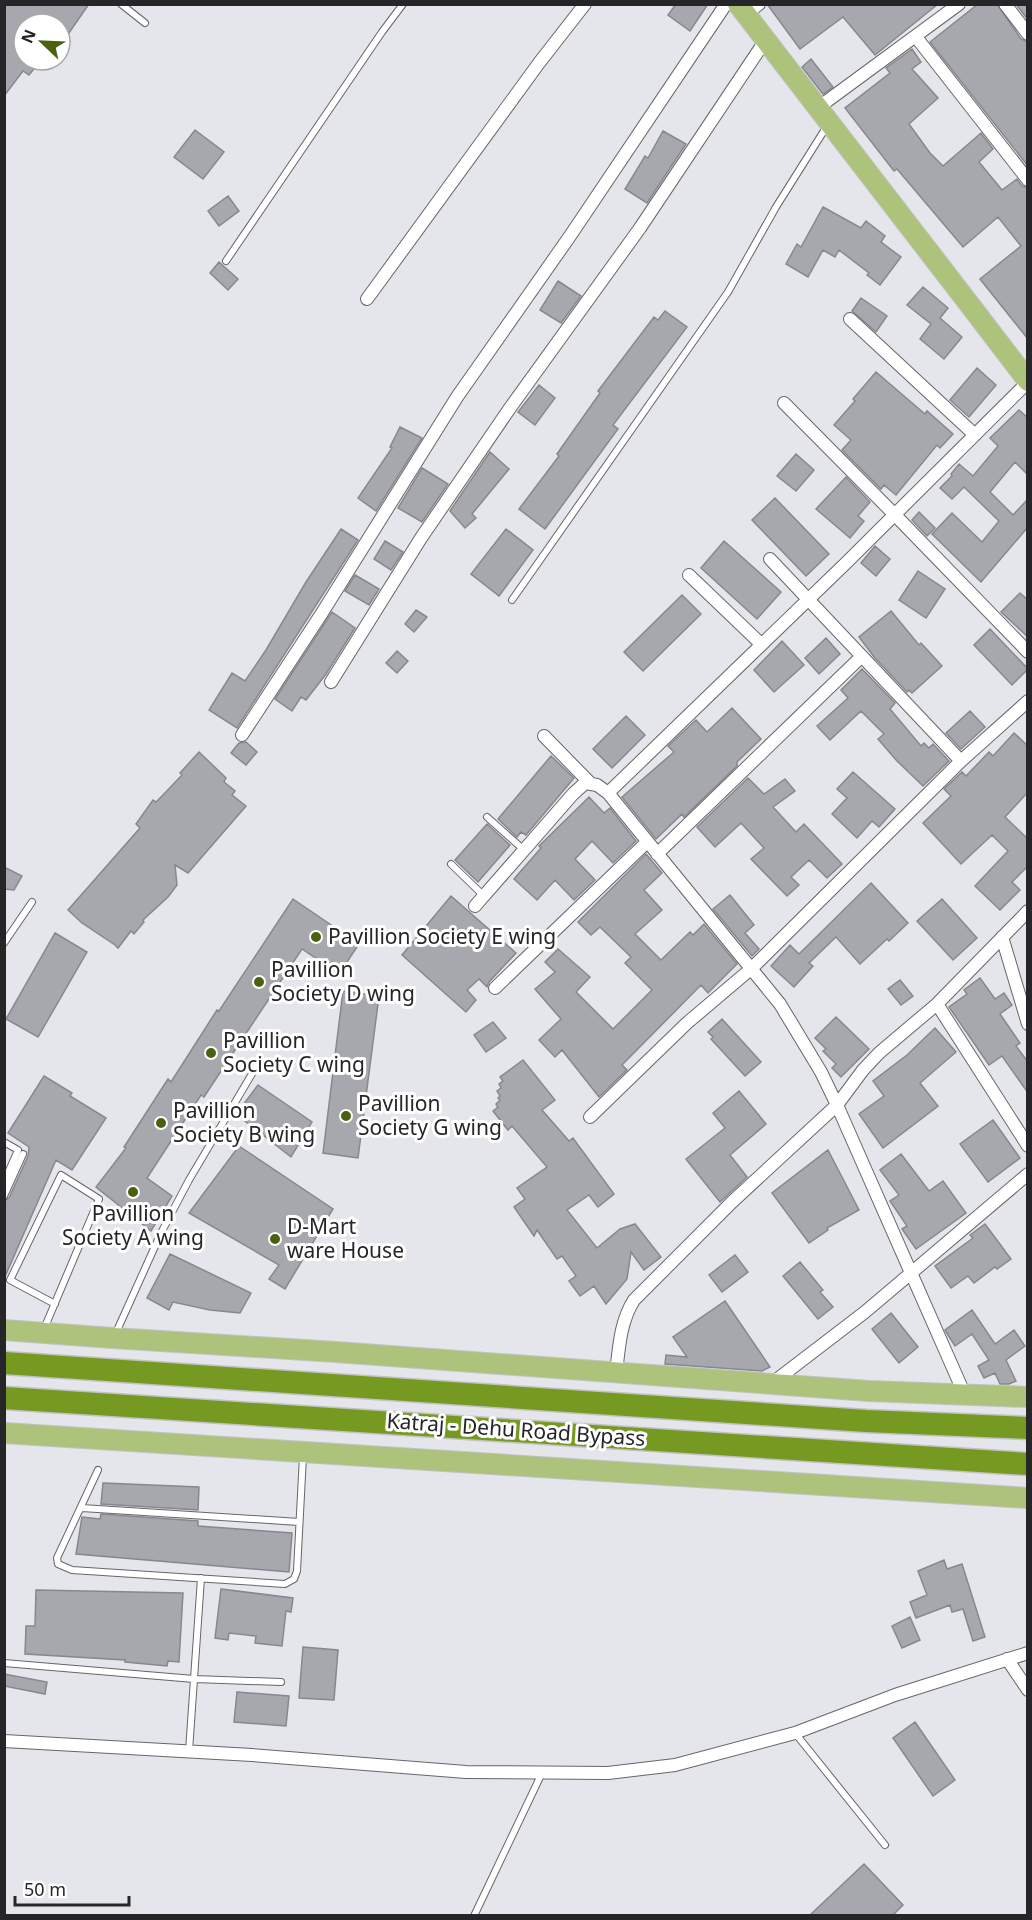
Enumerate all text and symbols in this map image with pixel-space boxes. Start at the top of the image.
north arrow [12,12,72,72]
text: N [16,26,41,46]
place label: Pavillion Society E wing [328,922,556,950]
marker: Pavillion Society E wing [309,930,323,944]
place label: Pavillion Society D wing [271,955,415,1007]
marker: Pavillion Society D wing [252,975,266,989]
place label: Pavillion Society C wing [223,1026,365,1078]
marker: Pavillion Society C wing [204,1046,218,1060]
place label: Pavillion Society G wing [358,1089,502,1141]
place label: Pavillion Society B wing [173,1096,315,1148]
marker: Pavillion Society G wing [339,1109,353,1123]
marker: Pavillion Society B wing [154,1116,168,1130]
marker: Pavillion Society A wing [126,1185,140,1199]
place label: Pavillion Society A wing [62,1199,204,1251]
place label: D-Mart ware House [287,1212,404,1264]
marker: D-Mart ware House [268,1232,282,1246]
street label: Katraj - Dehu Road Bypass [386,1406,646,1452]
scale bar [15,1869,129,1907]
text: 50 m [24,1877,66,1901]

